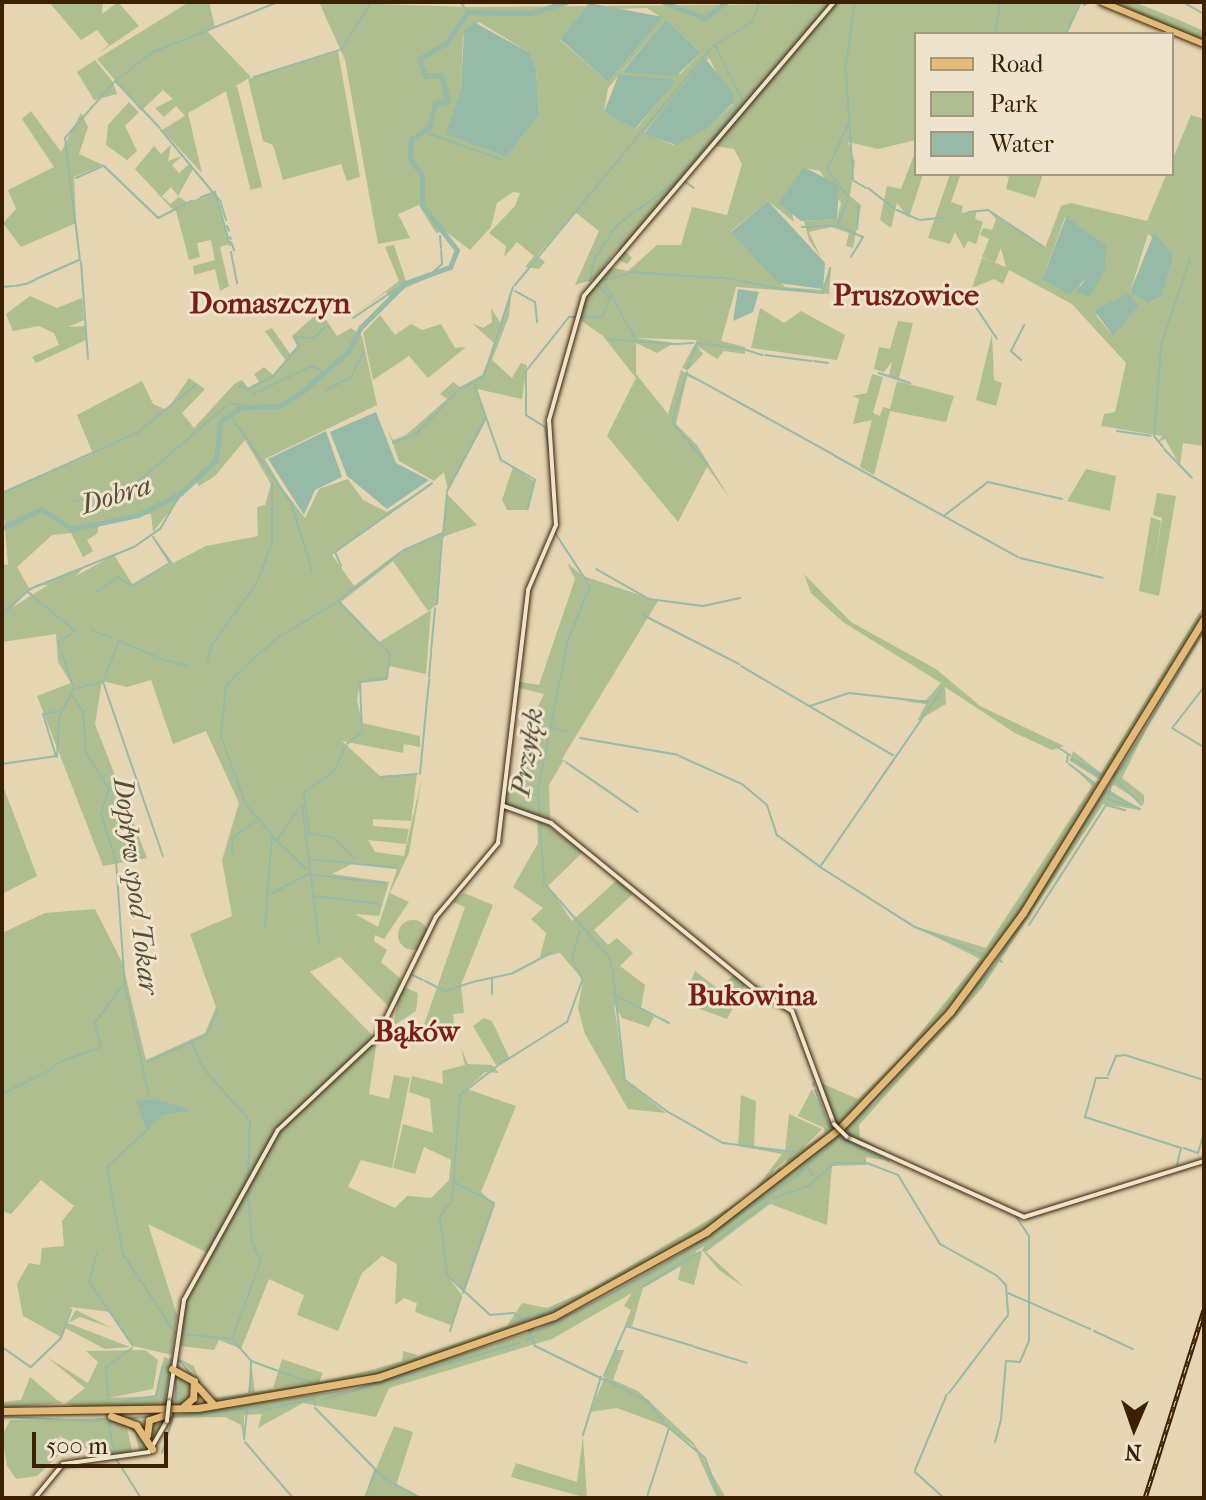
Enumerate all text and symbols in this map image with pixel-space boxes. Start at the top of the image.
legend [914,32,1174,176]
text: Road [990,50,1043,78]
text: Park [990,90,1038,118]
text: Water [990,130,1054,158]
district label: Pruszowice [833,278,979,314]
district label: Domaszczyn [190,286,350,322]
water label: Dobra [77,468,155,522]
water label: Przyłęk [503,705,551,799]
water label: Dopływ spod Tokar [106,776,166,996]
district label: Bukowina [688,978,816,1014]
district label: Bąków [374,1014,460,1050]
north arrow [1094,1388,1174,1468]
scale bar [36,1416,172,1466]
text: 500 m [46,1432,108,1460]
text: N [1124,1439,1142,1465]

